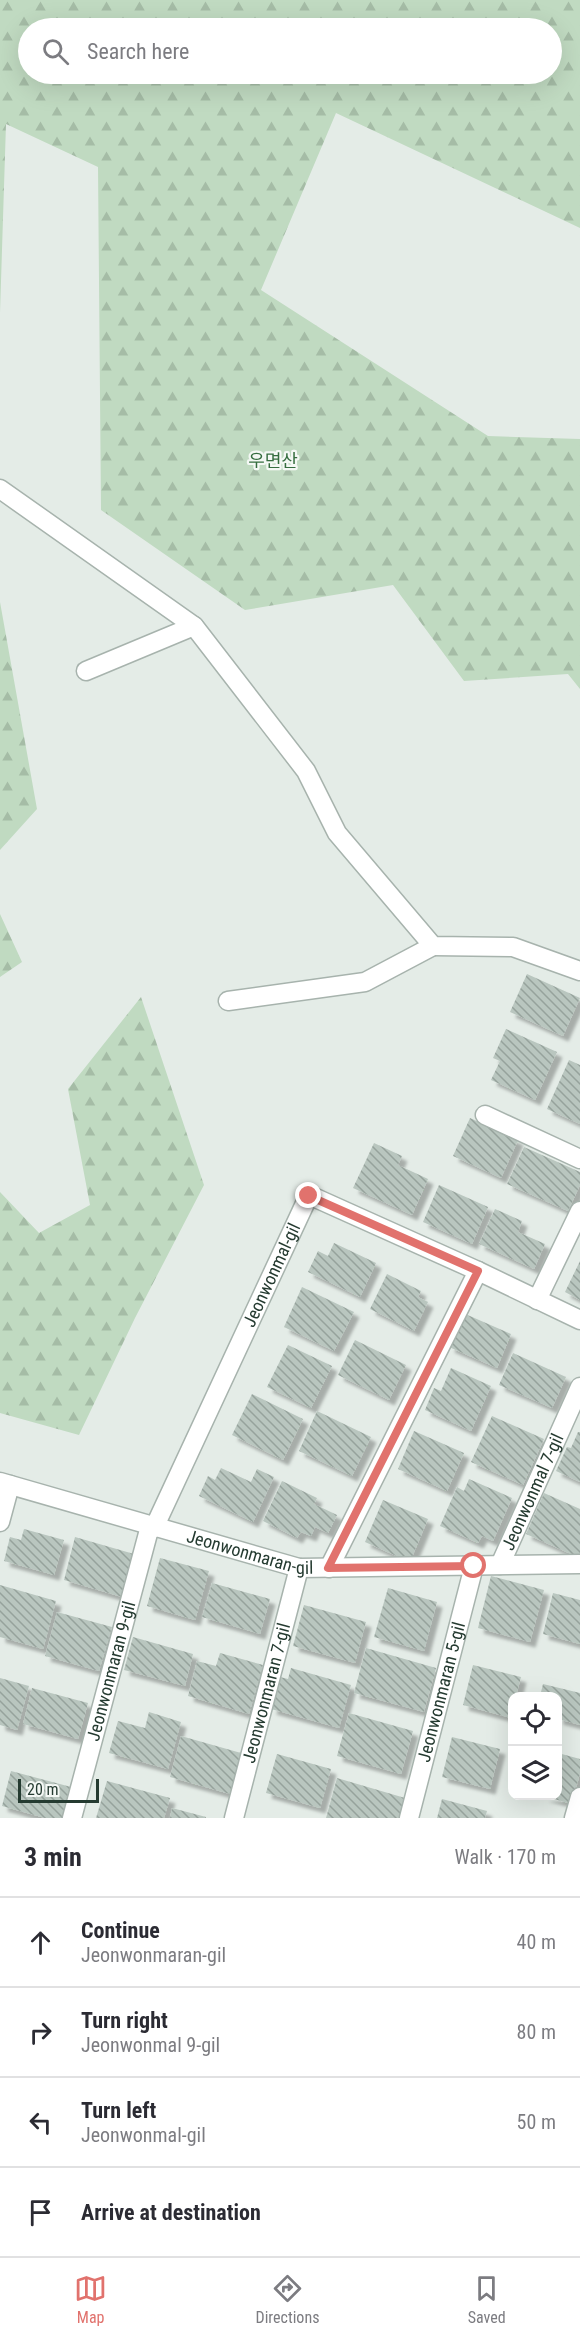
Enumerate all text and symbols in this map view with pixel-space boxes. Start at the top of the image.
search box [18,18,562,84]
icon: search [39,35,72,68]
text: Search here [87,39,189,64]
park label: 우면산 [248,450,298,471]
route end [295,1182,321,1208]
street label: Jeonwonmal-gil [238,1219,305,1330]
street label: Jeonwonmal 7-gil [497,1430,568,1553]
street label: Jeonwonmaran-gil [184,1525,313,1578]
route start [460,1552,486,1578]
street label: Jeonwonmaran 9-gil [82,1599,139,1743]
street label: Jeonwonmaran 5-gil [413,1620,469,1764]
street label: Jeonwonmaran 7-gil [238,1621,294,1765]
map controls [508,1692,562,1800]
button: locate [508,1692,562,1746]
button: layers [508,1746,562,1800]
scale bar [18,1776,99,1804]
text: 20 m [27,1780,59,1799]
text: 3 min [24,1842,82,1872]
text: Walk · 170 m [455,1845,556,1869]
text: Continue [81,1918,160,1943]
icon: ahead [24,1926,57,1959]
text: 40 m [517,1930,556,1954]
text: Jeonwonmaran-gil [81,1943,226,1967]
text: Turn right [81,2008,168,2033]
icon: right [24,2016,57,2049]
text: 80 m [517,2020,556,2044]
text: Jeonwonmal 9-gil [81,2033,220,2057]
text: Turn left [81,2098,156,2123]
icon: left [24,2106,57,2139]
text: 50 m [517,2110,556,2134]
text: Jeonwonmal-gil [81,2123,206,2147]
icon: arrive [24,2196,57,2229]
text: Arrive at destination [81,2200,261,2225]
tab: Map [74,2272,107,2327]
tab: Directions [256,2272,319,2327]
tab: Saved [468,2272,506,2327]

